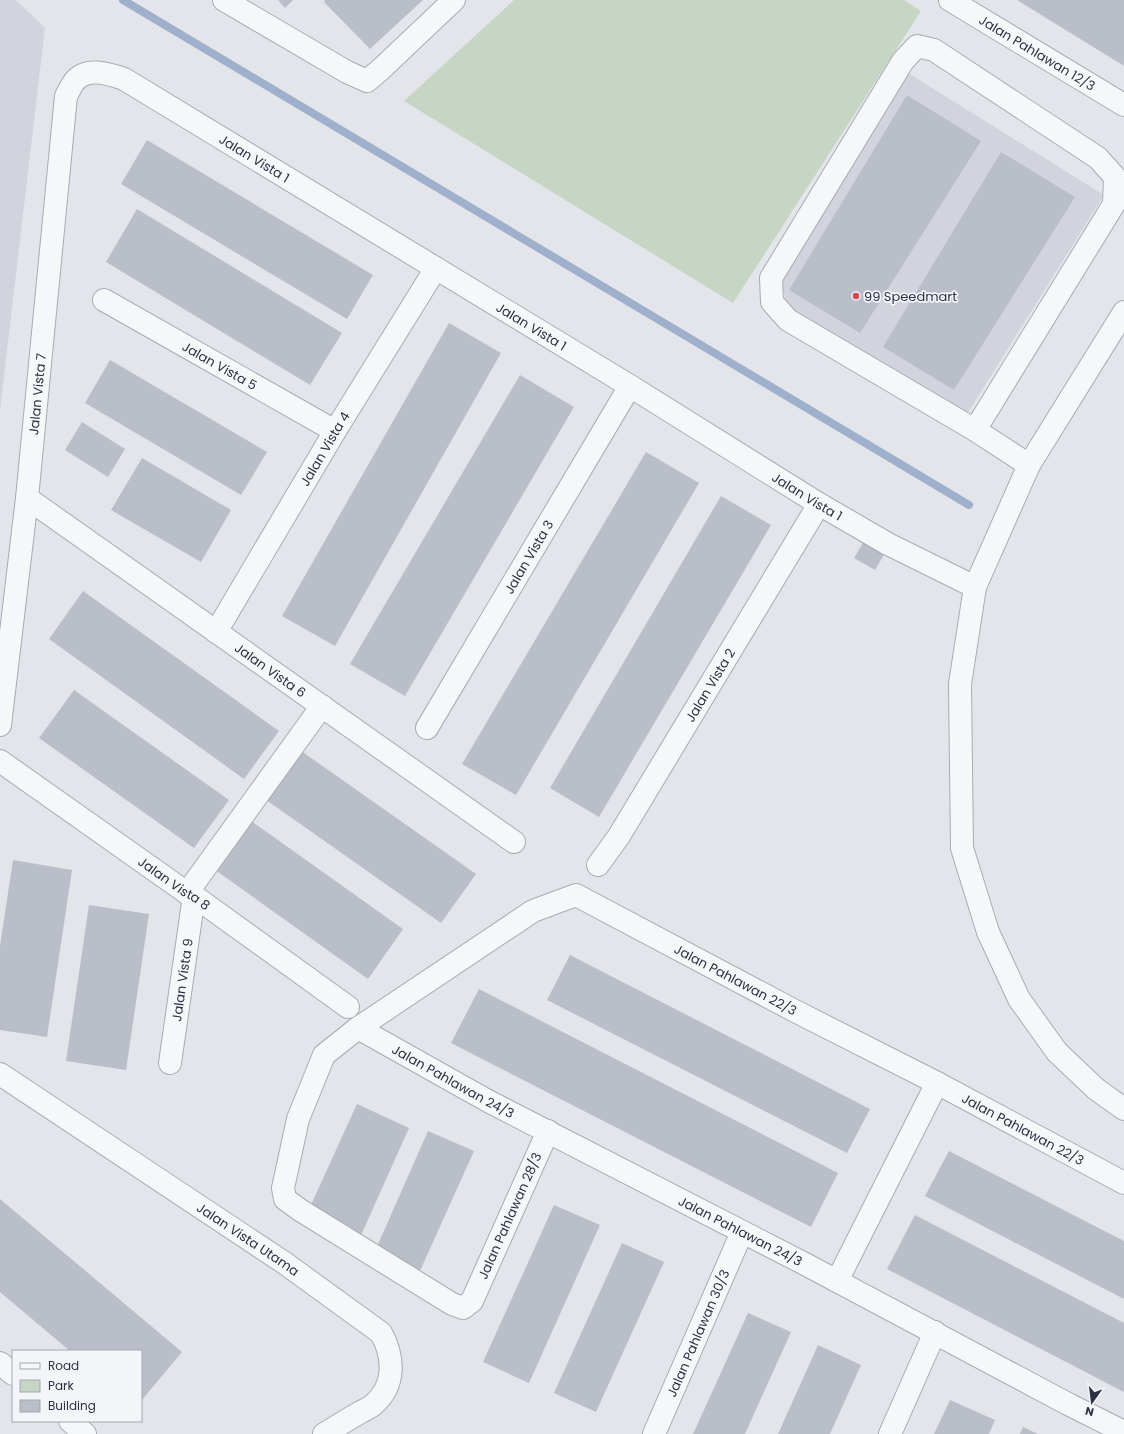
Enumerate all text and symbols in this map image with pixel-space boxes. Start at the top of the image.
street label: Jalan Pahlawan 12/3 [975,10,1099,95]
street label: Jalan Vista 1 [216,129,293,187]
place label: 99 Speedmart [864,287,957,306]
marker: 99 Speedmart [851,291,861,301]
street label: Jalan Vista 1 [493,298,570,355]
street label: Jalan Vista 5 [179,337,261,394]
street label: Jalan Vista 7 [24,352,51,436]
street label: Jalan Vista 4 [295,408,354,489]
street label: Jalan Vista 1 [768,467,846,525]
street label: Jalan Vista 3 [499,516,558,597]
street label: Jalan Vista 6 [231,638,310,702]
street label: Jalan Vista 2 [680,645,739,725]
street label: Jalan Vista 8 [134,852,214,914]
street label: Jalan Vista 9 [167,937,197,1023]
street label: Jalan Pahlawan 22/3 [671,939,800,1020]
street label: Jalan Pahlawan 24/3 [389,1040,518,1122]
street label: Jalan Pahlawan 22/3 [959,1089,1088,1170]
street label: Jalan Pahlawan 28/3 [473,1150,547,1282]
street label: Jalan Pahlawan 24/3 [675,1191,806,1271]
street label: Jalan Vista Utama [193,1198,303,1280]
street label: Jalan Pahlawan 30/3 [662,1266,734,1400]
legend [12,1350,142,1422]
text: Road [48,1357,79,1374]
text: Park [48,1377,75,1394]
north arrow [1072,1382,1112,1422]
text: Building [48,1397,96,1414]
text: N [1084,1403,1096,1420]

